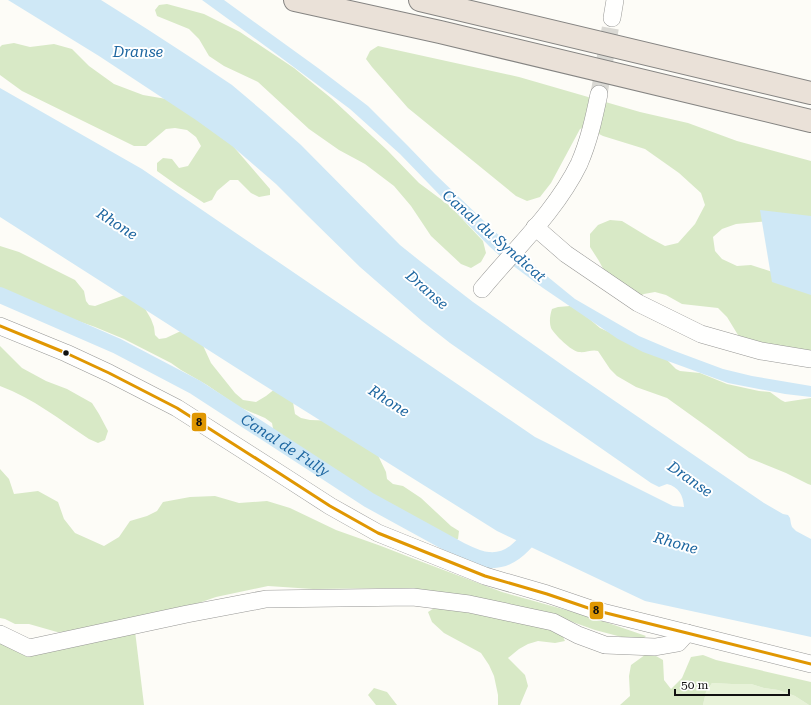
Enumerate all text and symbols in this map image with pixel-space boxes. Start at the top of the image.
water label: Dranse [112,43,164,61]
water label: Canal du Syndicat [439,186,550,286]
water label: Rhone [92,204,141,244]
water label: Dranse [401,266,452,314]
unlabelled marker [61,348,71,358]
water label: Rhone [364,381,413,421]
water label: Canal de Fully [237,410,333,481]
line badge: 8 [191,412,207,432]
text: 8 [196,416,202,429]
water label: Dranse [663,457,716,501]
water label: Rhone [651,528,700,558]
line badge: 8 [589,601,604,620]
text: 8 [593,604,599,617]
scale bar [675,671,789,697]
text: 50 m [681,678,708,692]

